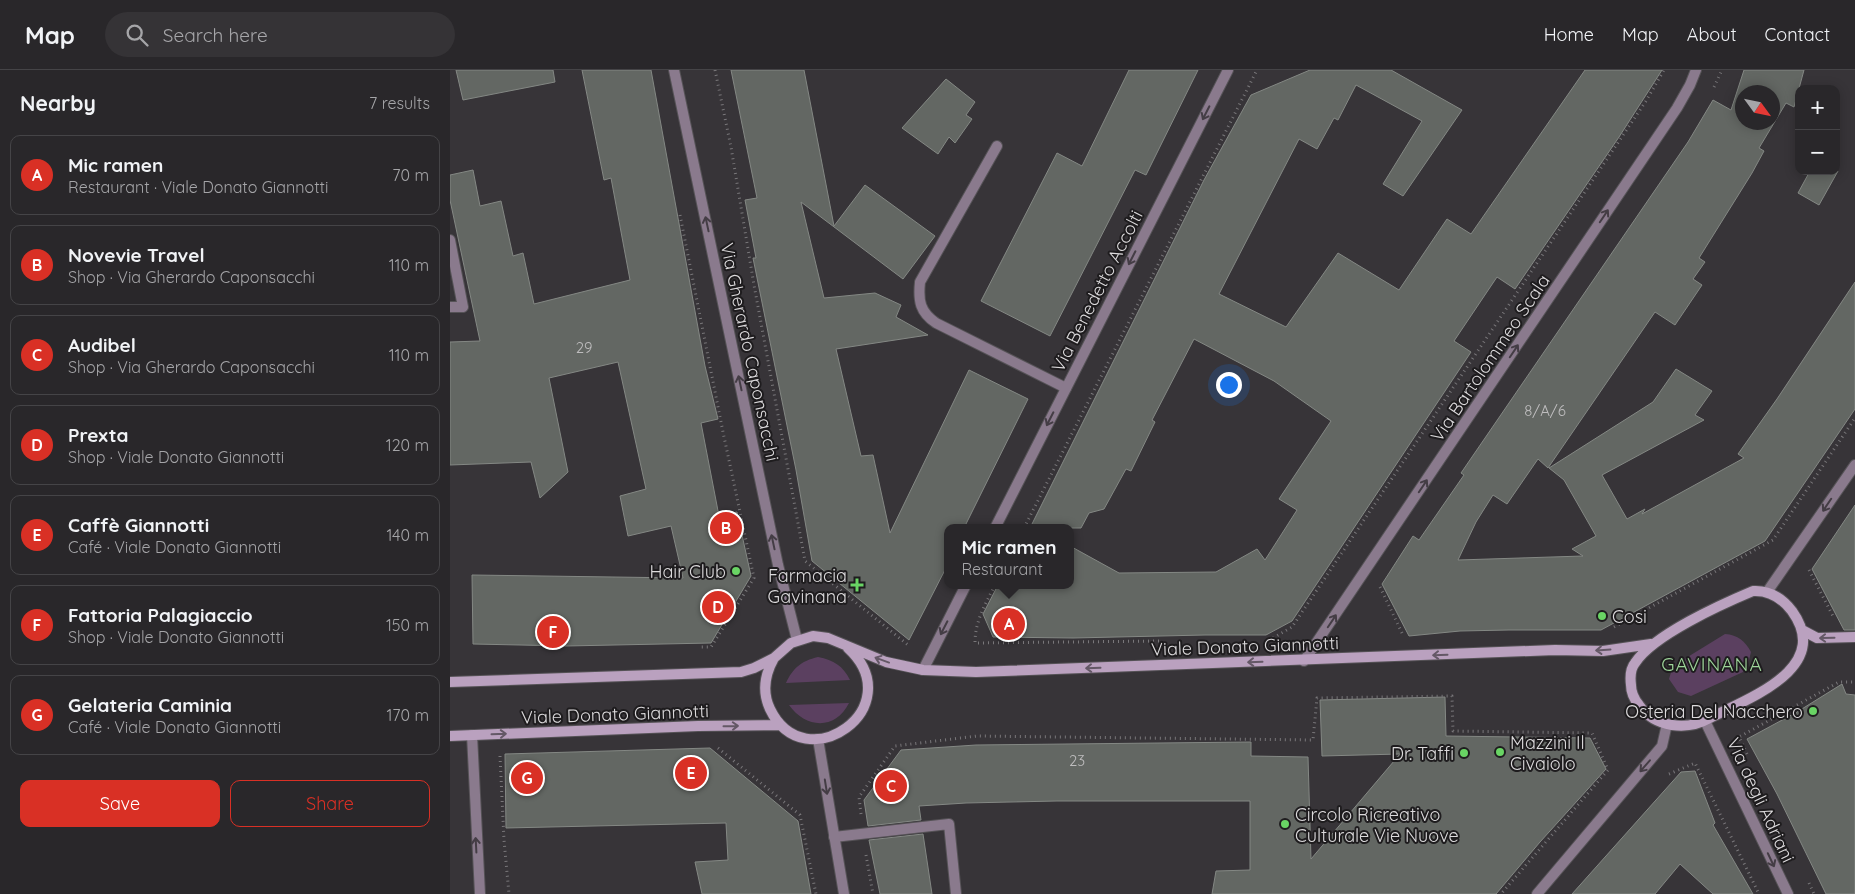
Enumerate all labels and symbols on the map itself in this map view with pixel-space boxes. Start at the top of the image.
north arrow [1735,85,1780,130]
one-way arrow [1201,106,1211,121]
street label: Via Benedetto Accolti [1046,206,1148,376]
one-way arrow [1600,210,1610,224]
one-way arrow [701,216,711,232]
street label: Via Gherardo Caponsacchi [716,241,784,463]
one-way arrow [1127,250,1136,265]
street label: Via Bartolommeo Scala [1425,270,1555,446]
house number: 29 [576,338,592,357]
one-way arrow [1509,344,1519,358]
your location [1216,372,1242,398]
one-way arrow [735,375,744,391]
house number: 8/A/6 [1524,401,1566,420]
one-way arrow [1045,411,1055,426]
one-way arrow [1418,479,1428,493]
one-way arrow [1822,497,1832,511]
pin: B [710,509,742,547]
one-way arrow [768,534,777,550]
place label: Hair Club [649,560,726,583]
place label: Farmacia Gavinana [768,564,847,608]
marker: Hair Club [730,565,742,577]
marker: Farmacia Gavinana [851,579,863,591]
pin: D [702,588,734,626]
pin: A [993,605,1025,643]
place label: Cosi [1612,605,1647,628]
marker: Cosi [1596,610,1608,622]
pin: F [537,613,569,651]
one-way arrow [1327,614,1337,628]
one-way arrow [939,620,949,635]
street label: Viale Donato Giannotti [1151,631,1339,661]
one-way arrow [1820,633,1836,643]
one-way arrow [1595,646,1611,655]
one-way arrow [1433,650,1449,659]
district label: GAVINANA [1661,652,1763,676]
one-way arrow [875,655,890,664]
one-way arrow [1248,657,1264,667]
one-way arrow [1085,663,1101,672]
street label: Viale Donato Giannotti [521,699,709,729]
place label: Osteria Del Nacchero [1625,700,1803,723]
marker: Osteria Del Nacchero [1807,705,1819,717]
one-way arrow [722,721,739,731]
one-way arrow [490,730,506,739]
place label: Mazzini Il Civaiolo [1510,731,1585,775]
street label: Via degli Adriani [1722,734,1800,866]
place label: Dr. Taffi [1391,742,1454,765]
marker: Mazzini Il Civaiolo [1494,746,1506,758]
marker: Dr. Taffi [1458,747,1470,759]
house number: 23 [1069,751,1085,770]
pin: E [675,754,707,792]
pin: G [511,759,543,797]
one-way arrow [1639,760,1651,773]
pin: C [875,767,907,805]
one-way arrow [821,779,831,795]
place label: Circolo Ricreativo Culturale Vie Nuove [1295,803,1459,847]
marker: Circolo Ricreativo Culturale Vie Nuove [1279,818,1291,830]
one-way arrow [472,838,481,854]
one-way arrow [1767,852,1777,867]

